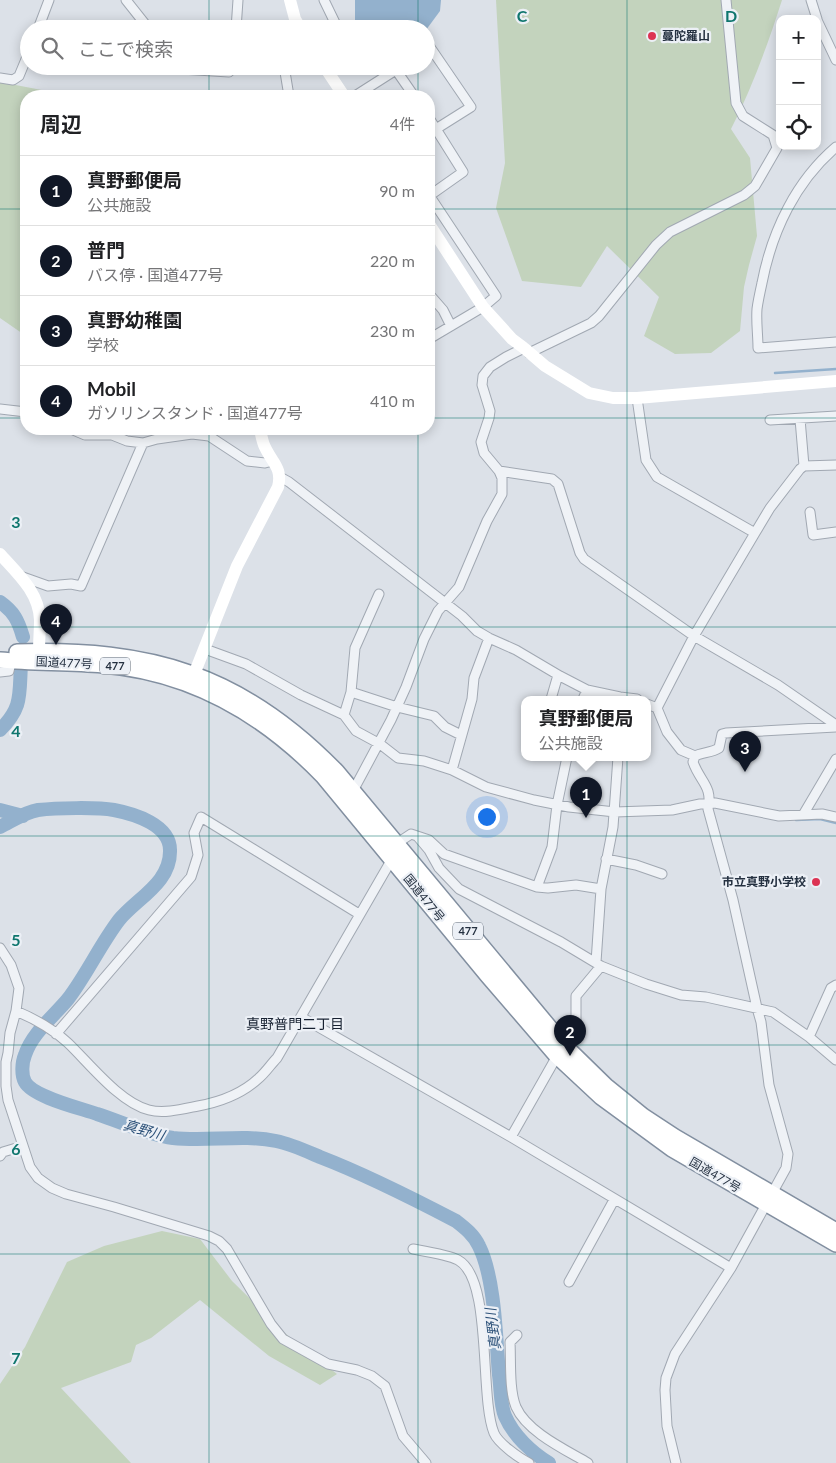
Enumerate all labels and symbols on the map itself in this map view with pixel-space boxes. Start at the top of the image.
text: C [517,6,528,25]
text: D [725,6,737,25]
place label: 蔓陀羅山 [662,28,710,43]
marker: 蔓陀羅山 [646,30,658,42]
text: 3 [11,512,21,531]
pin: 4 [40,604,72,645]
street label: 国道477号 [35,654,93,671]
road number: 477 [100,658,130,674]
text: 4 [11,721,21,740]
pin: 3 [729,731,761,772]
pin: 1 [570,777,602,818]
your location [474,804,500,830]
street label: 国道477号 [401,871,448,925]
place label: 市立真野小学校 [722,874,806,889]
marker: 市立真野小学校 [810,876,822,888]
road number: 477 [453,922,483,939]
text: 5 [11,930,21,949]
district label: 真野普門二丁目 [246,1015,344,1032]
pin: 2 [554,1015,586,1056]
water label: 真野川 [122,1116,169,1144]
text: 6 [11,1139,21,1158]
street label: 国道477号 [687,1154,744,1195]
water label: 真野川 [481,1305,503,1351]
text: 7 [11,1348,21,1367]

